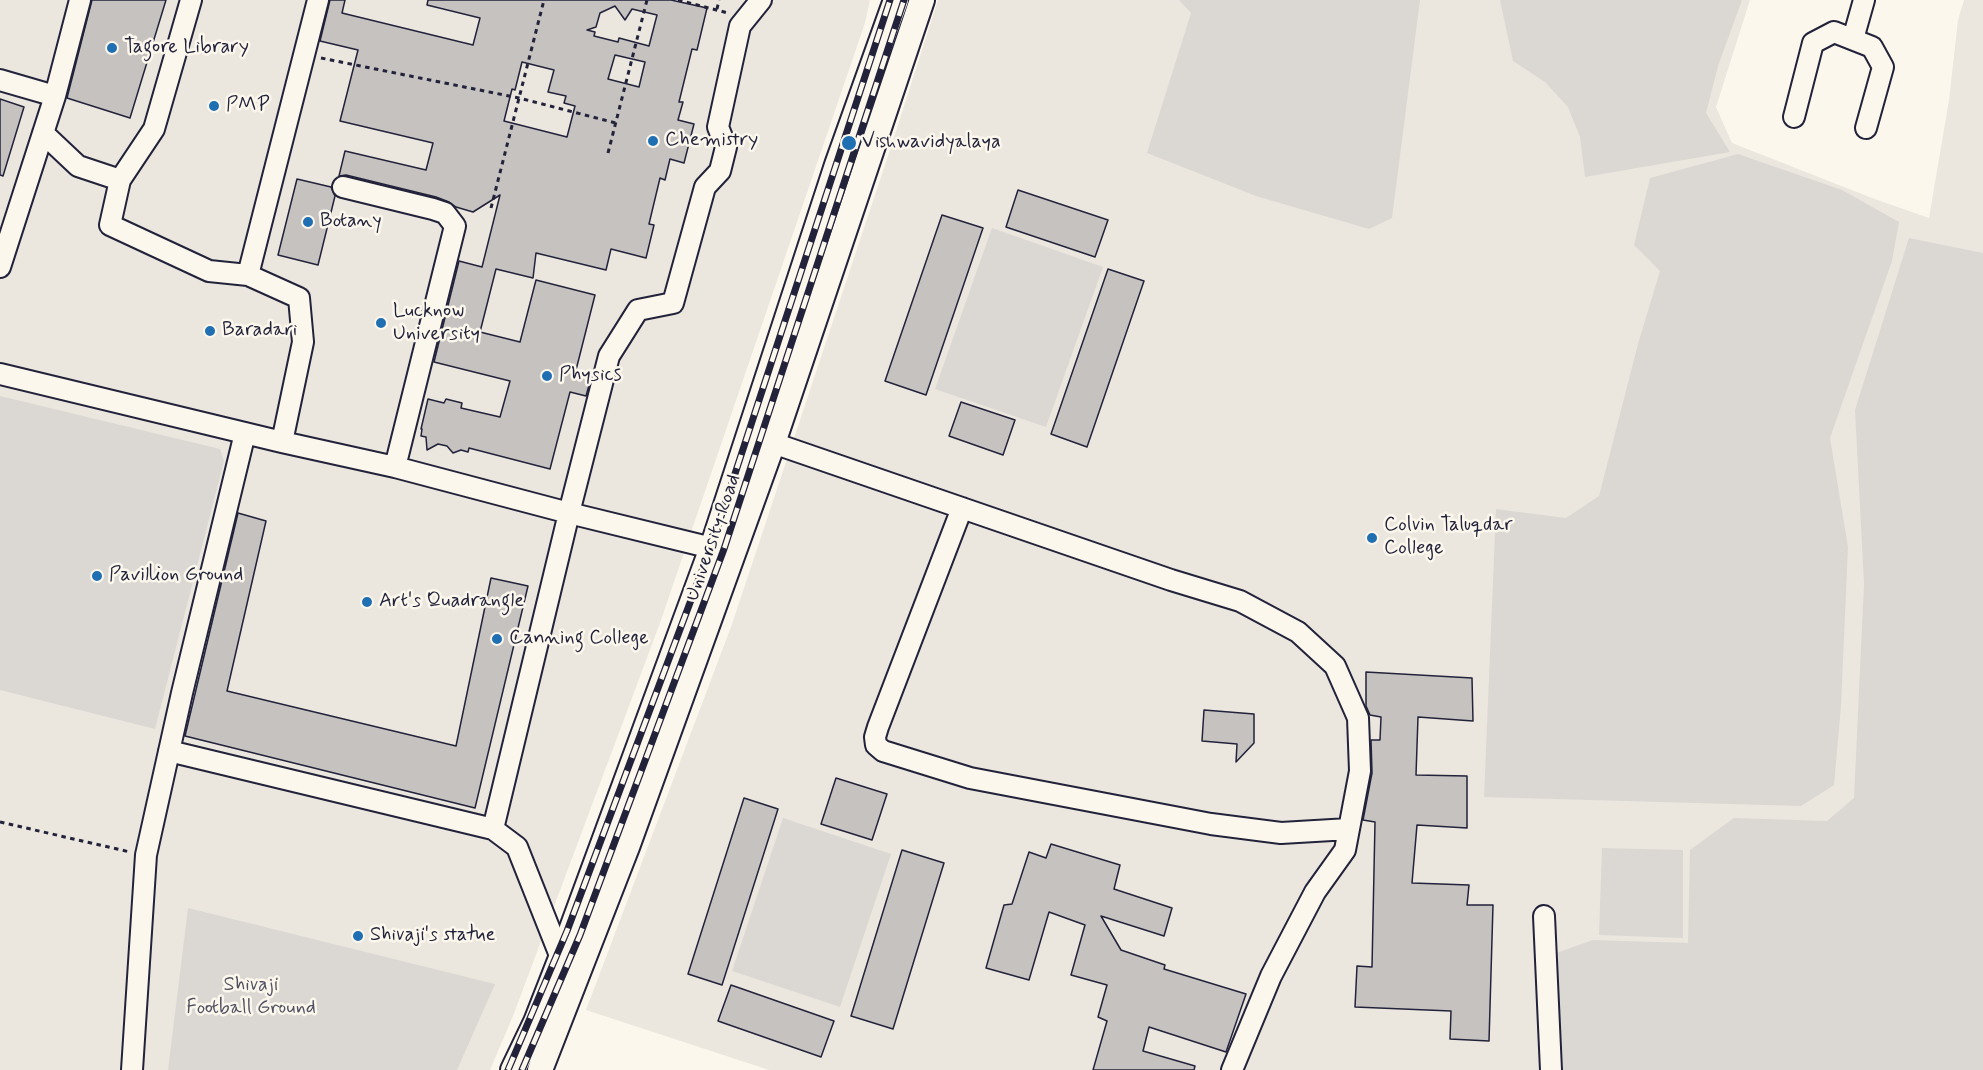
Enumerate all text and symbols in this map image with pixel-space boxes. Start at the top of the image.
place label: Tagore Library [124,36,249,60]
marker: Tagore Library [105,41,119,55]
place label: PMP [226,94,270,118]
marker: PMP [207,99,221,113]
place label: Chemistry [665,129,758,153]
place label: Vishwavidyalaya [862,131,1001,155]
marker: Chemistry [646,134,660,148]
marker: Vishwavidyalaya [840,134,858,152]
place label: Botany [320,210,382,234]
marker: Botany [301,215,315,229]
place label: Lucknow University [393,300,480,347]
marker: Lucknow University [374,316,388,330]
place label: Baradari [222,319,297,343]
marker: Baradari [203,324,217,338]
place label: Physics [559,364,622,388]
marker: Physics [540,369,554,383]
street label: University Road [681,472,747,604]
place label: Colvin Taluqdar College [1384,514,1512,561]
marker: Colvin Taluqdar College [1365,531,1379,545]
place label: Pavillion Ground [109,564,243,588]
marker: Pavillion Ground [90,569,104,583]
place label: Art's Quadrangle [379,590,524,614]
marker: Art's Quadrangle [360,595,374,609]
place label: Canning College [509,627,649,651]
marker: Canning College [490,632,504,646]
place label: Shivaji's statue [370,924,495,948]
marker: Shivaji's statue [351,929,365,943]
park label: Shivaji Football Ground [186,974,316,1021]

